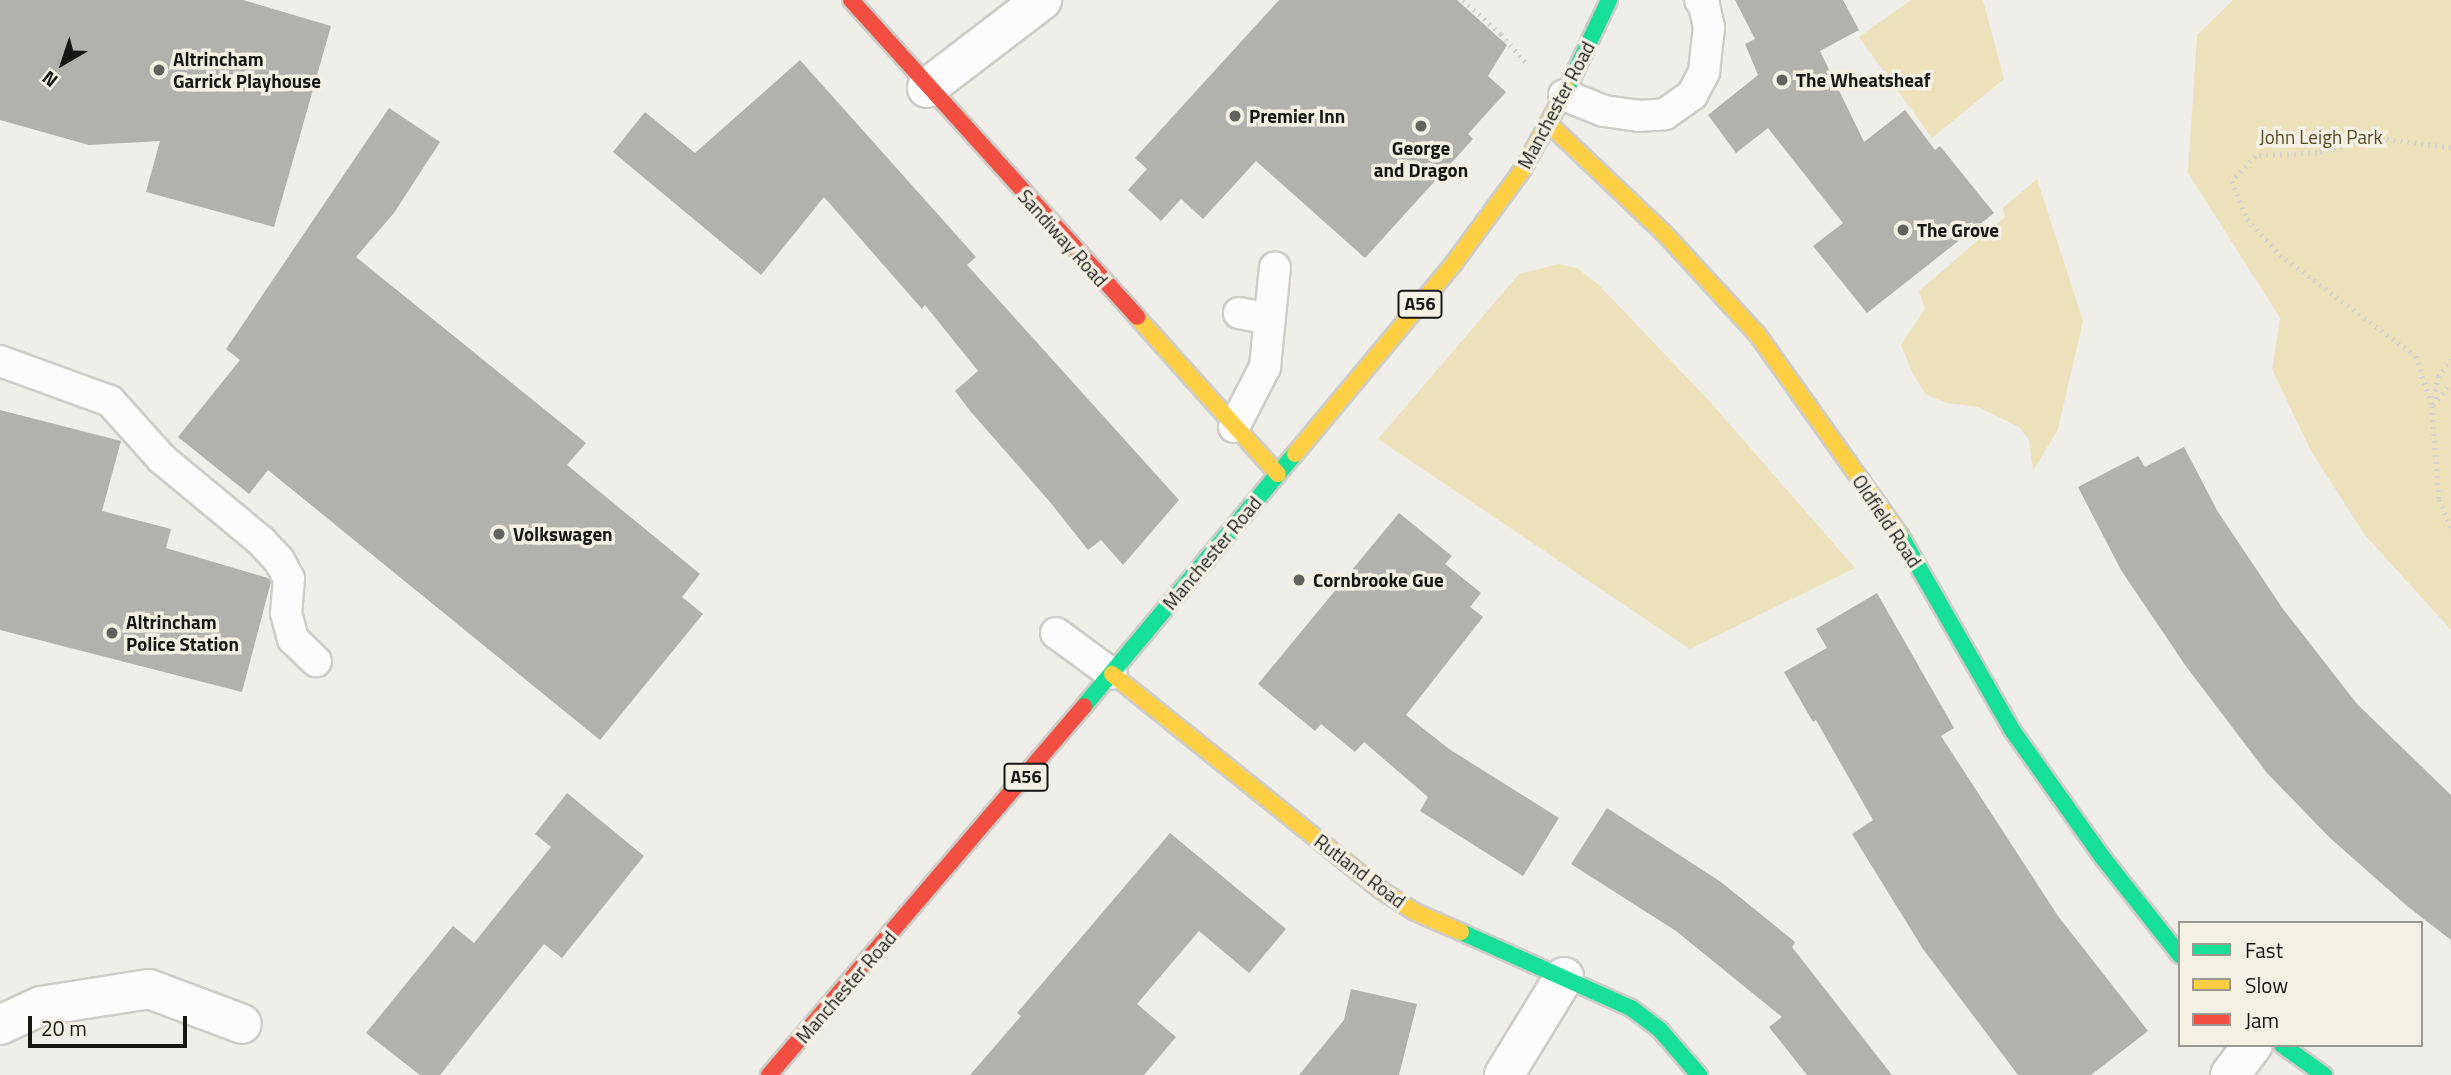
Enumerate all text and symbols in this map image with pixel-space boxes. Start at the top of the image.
north arrow [28,28,98,98]
street label: Manchester Road [1513,38,1599,172]
place label: Altrincham Garrick Playhouse [173,48,321,92]
marker: Altrincham Garrick Playhouse [151,62,167,78]
text: N [35,64,64,95]
place label: The Wheatsheaf [1796,69,1931,91]
marker: The Wheatsheaf [1774,72,1790,88]
place label: Premier Inn [1249,105,1345,127]
marker: Premier Inn [1227,108,1243,124]
marker: George and Dragon [1413,118,1429,134]
park label: John Leigh Park [2259,126,2383,148]
place label: George and Dragon [1374,137,1468,181]
street label: Sandiway Road [1014,185,1112,291]
place label: The Grove [1917,219,1999,241]
marker: The Grove [1895,222,1911,238]
road number: A56 [1397,290,1443,318]
street label: Oldfield Road [1848,470,1926,572]
street label: Manchester Road [1158,492,1266,614]
place label: Volkswagen [513,523,613,545]
marker: Volkswagen [491,526,507,542]
place label: Cornbrooke Gue [1313,569,1444,591]
marker: Cornbrooke Gue [1291,572,1307,588]
place label: Altrincham Police Station [126,611,239,655]
marker: Altrincham Police Station [104,625,120,641]
road number: A56 [1003,762,1049,792]
street label: Rutland Road [1310,829,1410,913]
legend [2178,921,2423,1047]
street label: Manchester Road [791,926,901,1048]
text: Fast [2245,934,2283,966]
text: Slow [2245,969,2288,1001]
scale bar [32,1002,191,1046]
text: Jam [2245,1004,2279,1036]
text: 20 m [41,1012,87,1044]

